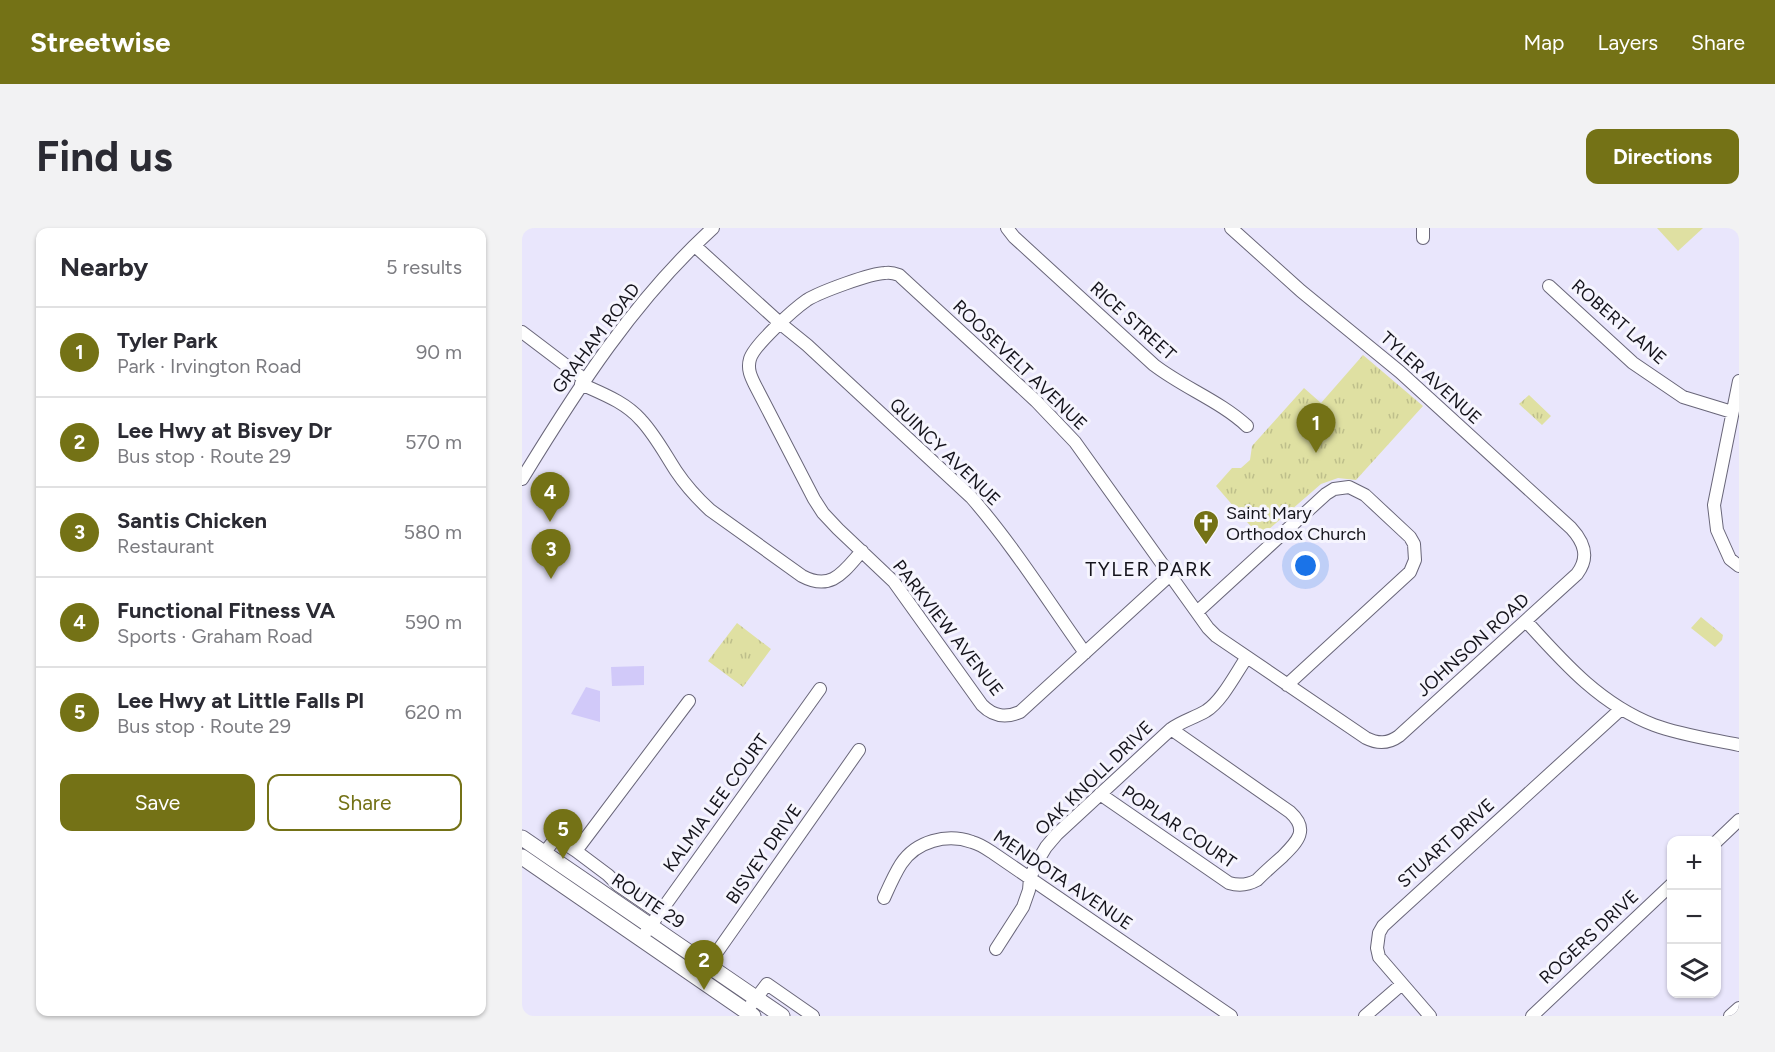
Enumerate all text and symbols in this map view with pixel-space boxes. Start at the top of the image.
text: Streetwise [30,25,170,59]
text: Map [1524,30,1564,55]
text: Layers [1597,30,1658,55]
text: Share [1691,30,1745,55]
button: Directions [1586,129,1739,184]
text: Find us [36,131,173,182]
text: Nearby [60,251,148,283]
text: 5 results [386,255,462,279]
street label: ROBERT LANE [1567,275,1671,369]
street label: RICE STREET [1086,277,1180,365]
street label: GRAHAM ROAD [547,279,645,397]
street label: ROOSEVELT AVENUE [948,295,1092,435]
text: Tyler Park [117,327,218,354]
street label: TYLER AVENUE [1376,327,1486,429]
text: 1 [75,340,84,364]
text: 90 m [416,340,462,364]
text: Park · Irvington Road [117,354,301,378]
street label: QUINCY AVENUE [885,393,1005,511]
pin: 1 [1296,404,1336,453]
text: Lee Hwy at Bisvey Dr [117,417,332,444]
text: 2 [74,430,85,454]
text: 570 m [405,430,462,454]
text: Bus stop · Route 29 [117,444,291,468]
pin: 4 [531,472,570,522]
place label: Saint Mary Orthodox Church [1226,502,1366,545]
text: Santis Chicken [117,507,267,534]
church icon: Saint Mary Orthodox Church [1191,508,1221,546]
text: 3 [74,520,85,544]
text: 580 m [403,520,462,544]
pin: 3 [531,530,570,579]
text: Restaurant [117,534,214,558]
your location [1291,551,1320,580]
street label: PARKVIEW AVENUE [888,556,1008,700]
district label: TYLER PARK [1085,557,1213,581]
street label: JOHNSON ROAD [1412,589,1534,701]
text: Functional Fitness VA [117,597,335,624]
text: 4 [73,610,86,634]
text: 590 m [404,610,462,634]
text: Sports · Graham Road [117,624,313,648]
text: Lee Hwy at Little Falls Pl [117,687,364,714]
text: 5 [74,700,85,724]
text: 620 m [405,700,462,724]
text: Bus stop · Route 29 [117,714,291,738]
street label: OAK KNOLL DRIVE [1031,716,1157,840]
street label: KALMIA LEE COURT [659,730,773,876]
button: Save [60,774,255,831]
button: Share [267,774,462,831]
street label: POPLAR COURT [1118,781,1240,873]
street label: STUART DRIVE [1393,794,1499,892]
street label: BISVEY DRIVE [721,800,807,908]
pin: 5 [544,810,582,859]
street label: MENDOTA AVENUE [989,825,1137,935]
map controls [1667,836,1721,998]
button: + [1667,836,1721,890]
street label: ROUTE 29 [607,869,689,933]
street label: ROGERS DRIVE [1535,885,1643,989]
button: − [1667,890,1721,944]
pin: 2 [684,940,723,990]
button: layers [1667,944,1721,998]

